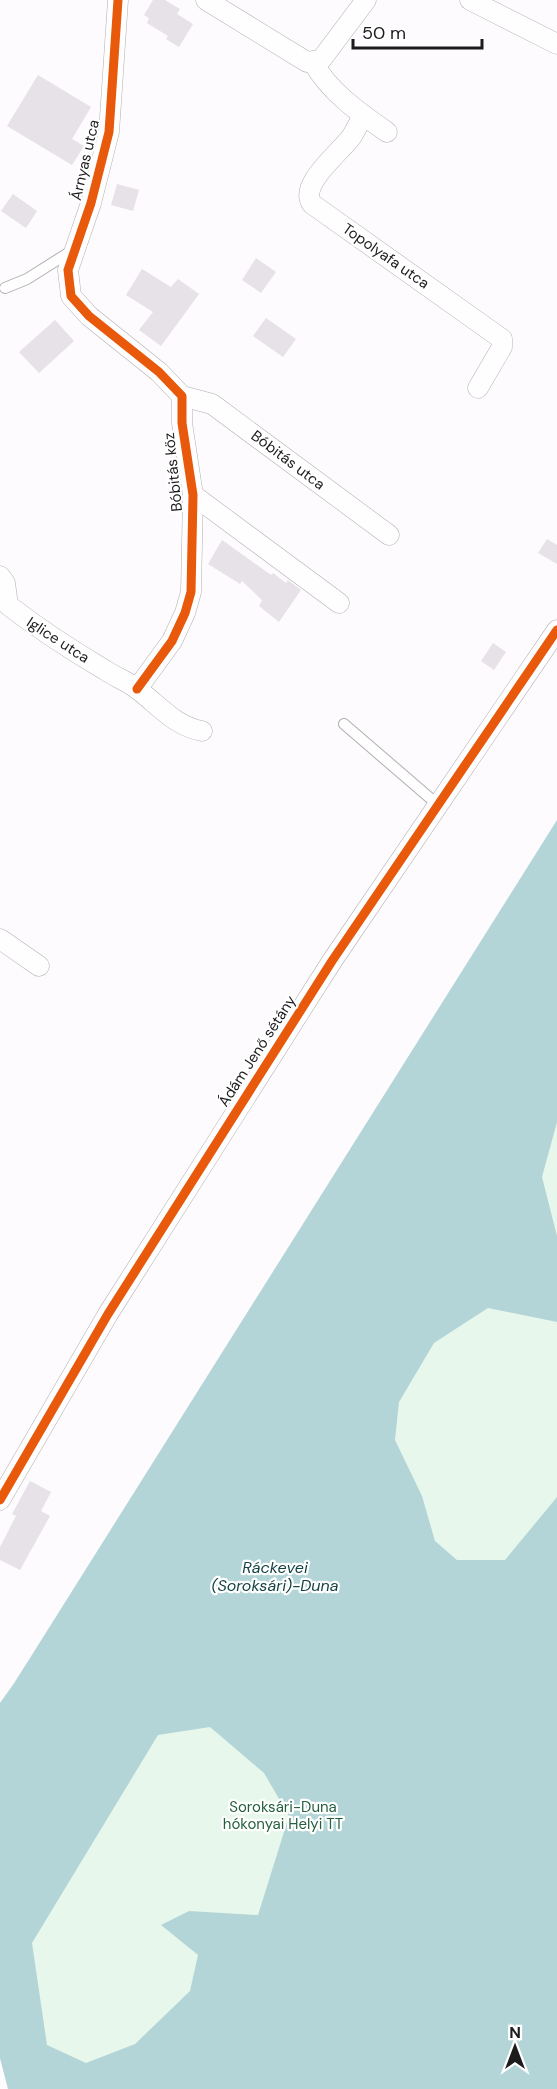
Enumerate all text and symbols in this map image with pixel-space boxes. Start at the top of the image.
scale bar [353,12,482,50]
text: 50 m [362,21,406,45]
street label: Árnyas utca [66,118,104,202]
street label: Topolyafa utca [339,219,433,293]
street label: Bóbitás utca [247,426,329,494]
street label: Bóbitás köz [159,431,187,512]
street label: Iglice utca [23,612,93,668]
street label: Ádám Jenő sétány [214,991,301,1110]
water label: Ráckevei (Soroksári)-Duna [211,1557,339,1596]
park label: Soroksári-Duna hókonyai Helyi TT [223,1797,343,1834]
north arrow [485,2017,545,2077]
text: N [509,2022,521,2043]

